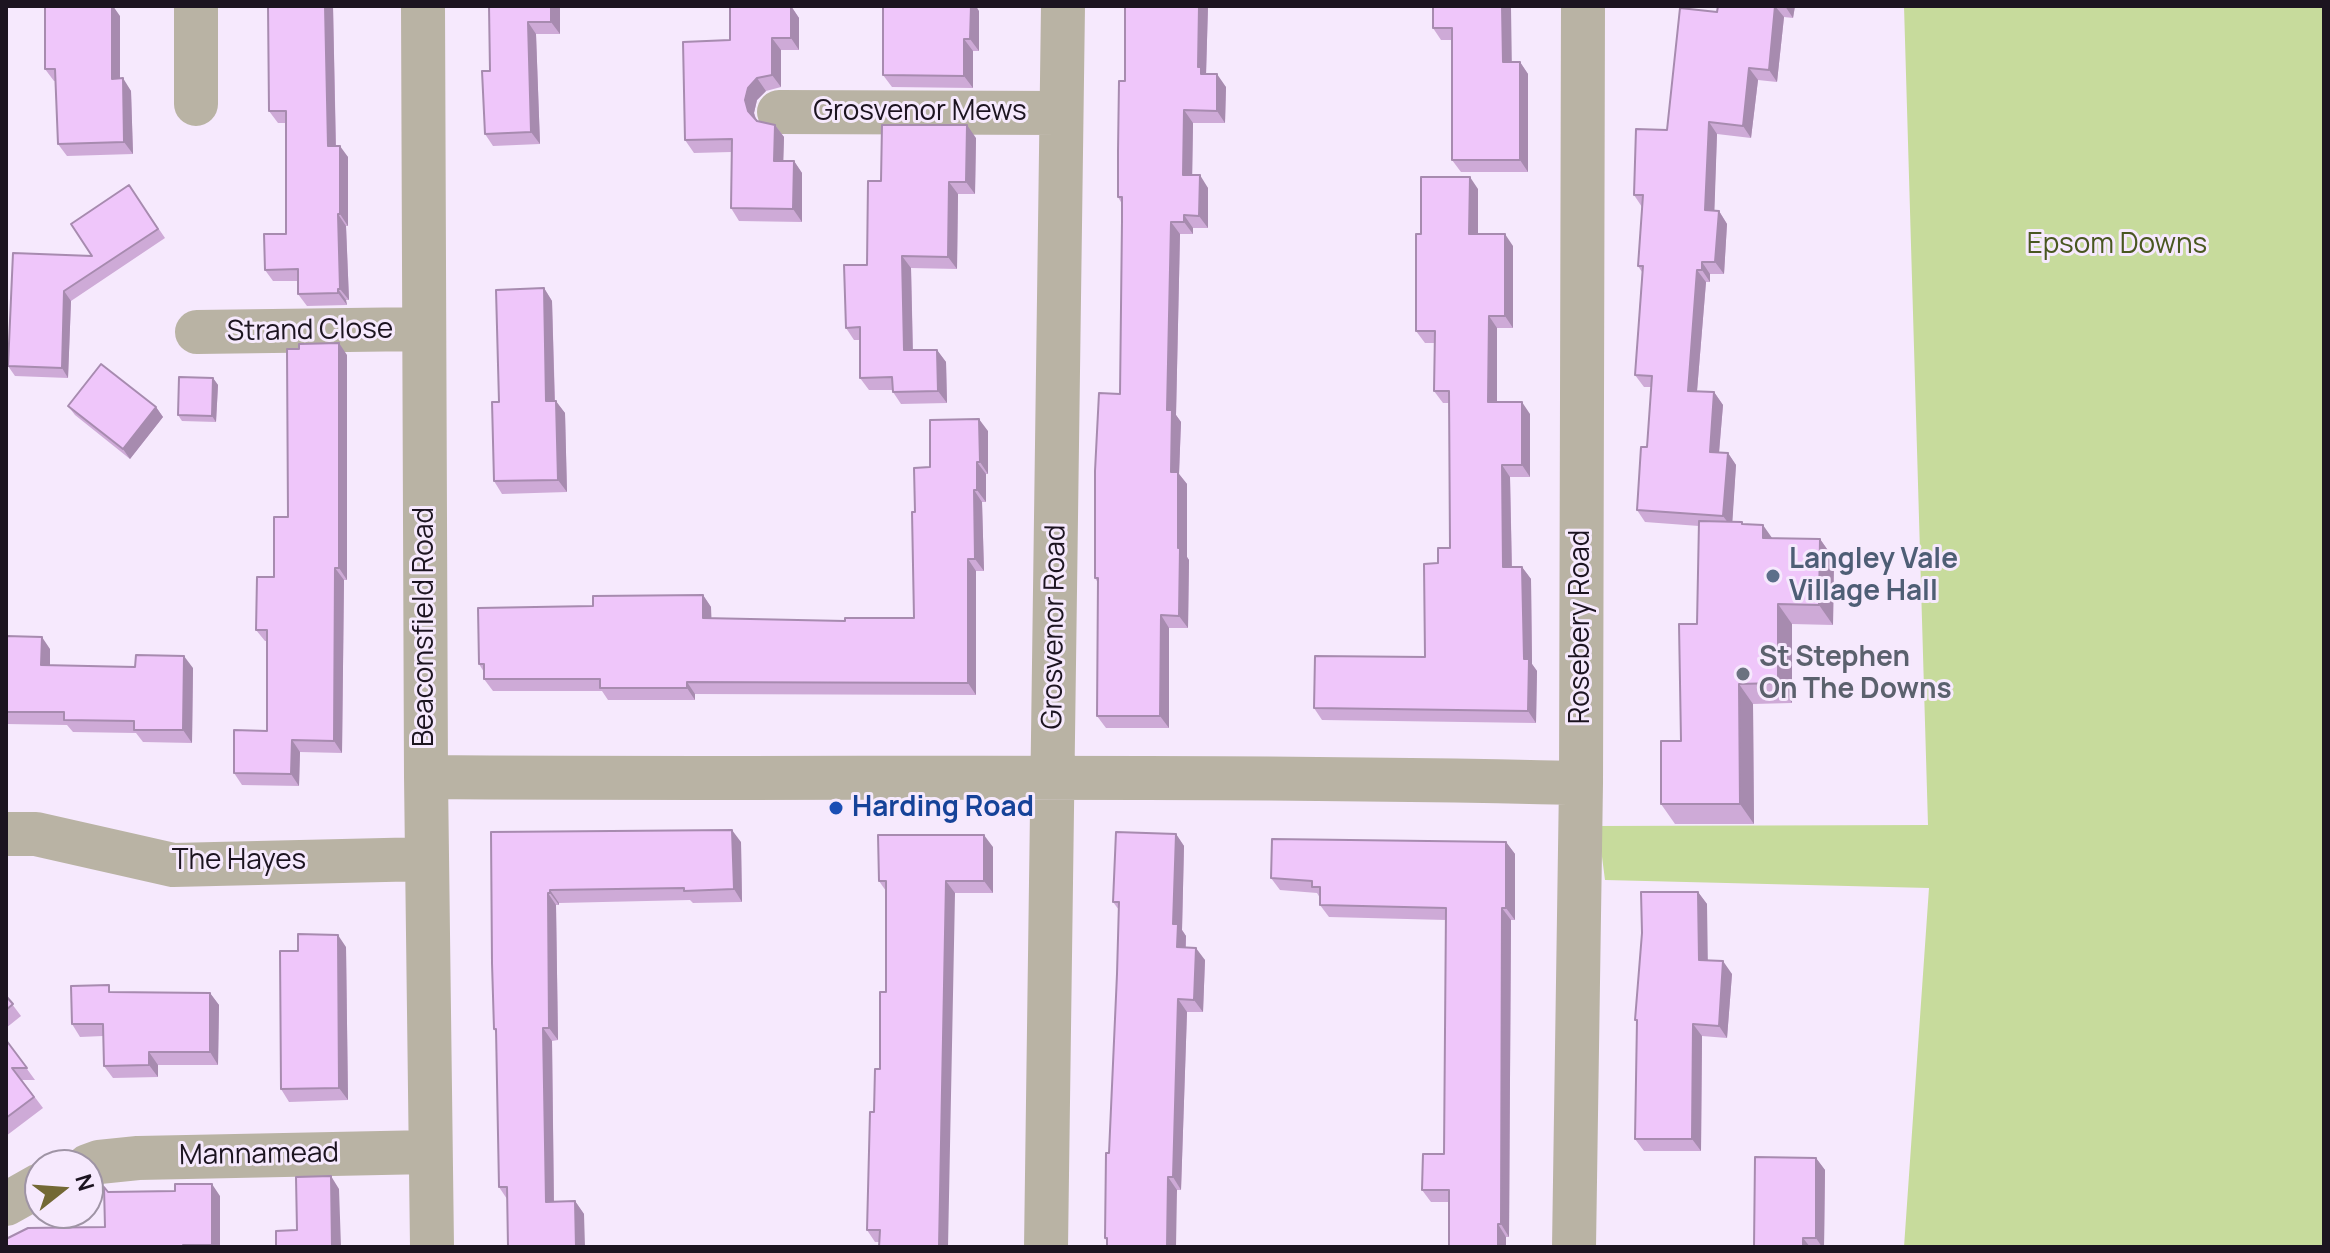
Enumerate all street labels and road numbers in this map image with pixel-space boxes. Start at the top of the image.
street label: Grosvenor Mews [813,95,1027,129]
street label: Strand Close [227,313,393,349]
street label: Beaconsfield Road [408,507,442,747]
street label: Grosvenor Road [1036,524,1074,730]
street label: Rosebery Road [1564,530,1598,724]
street label: The Hayes [172,844,306,878]
street label: Mannamead [179,1137,339,1173]

